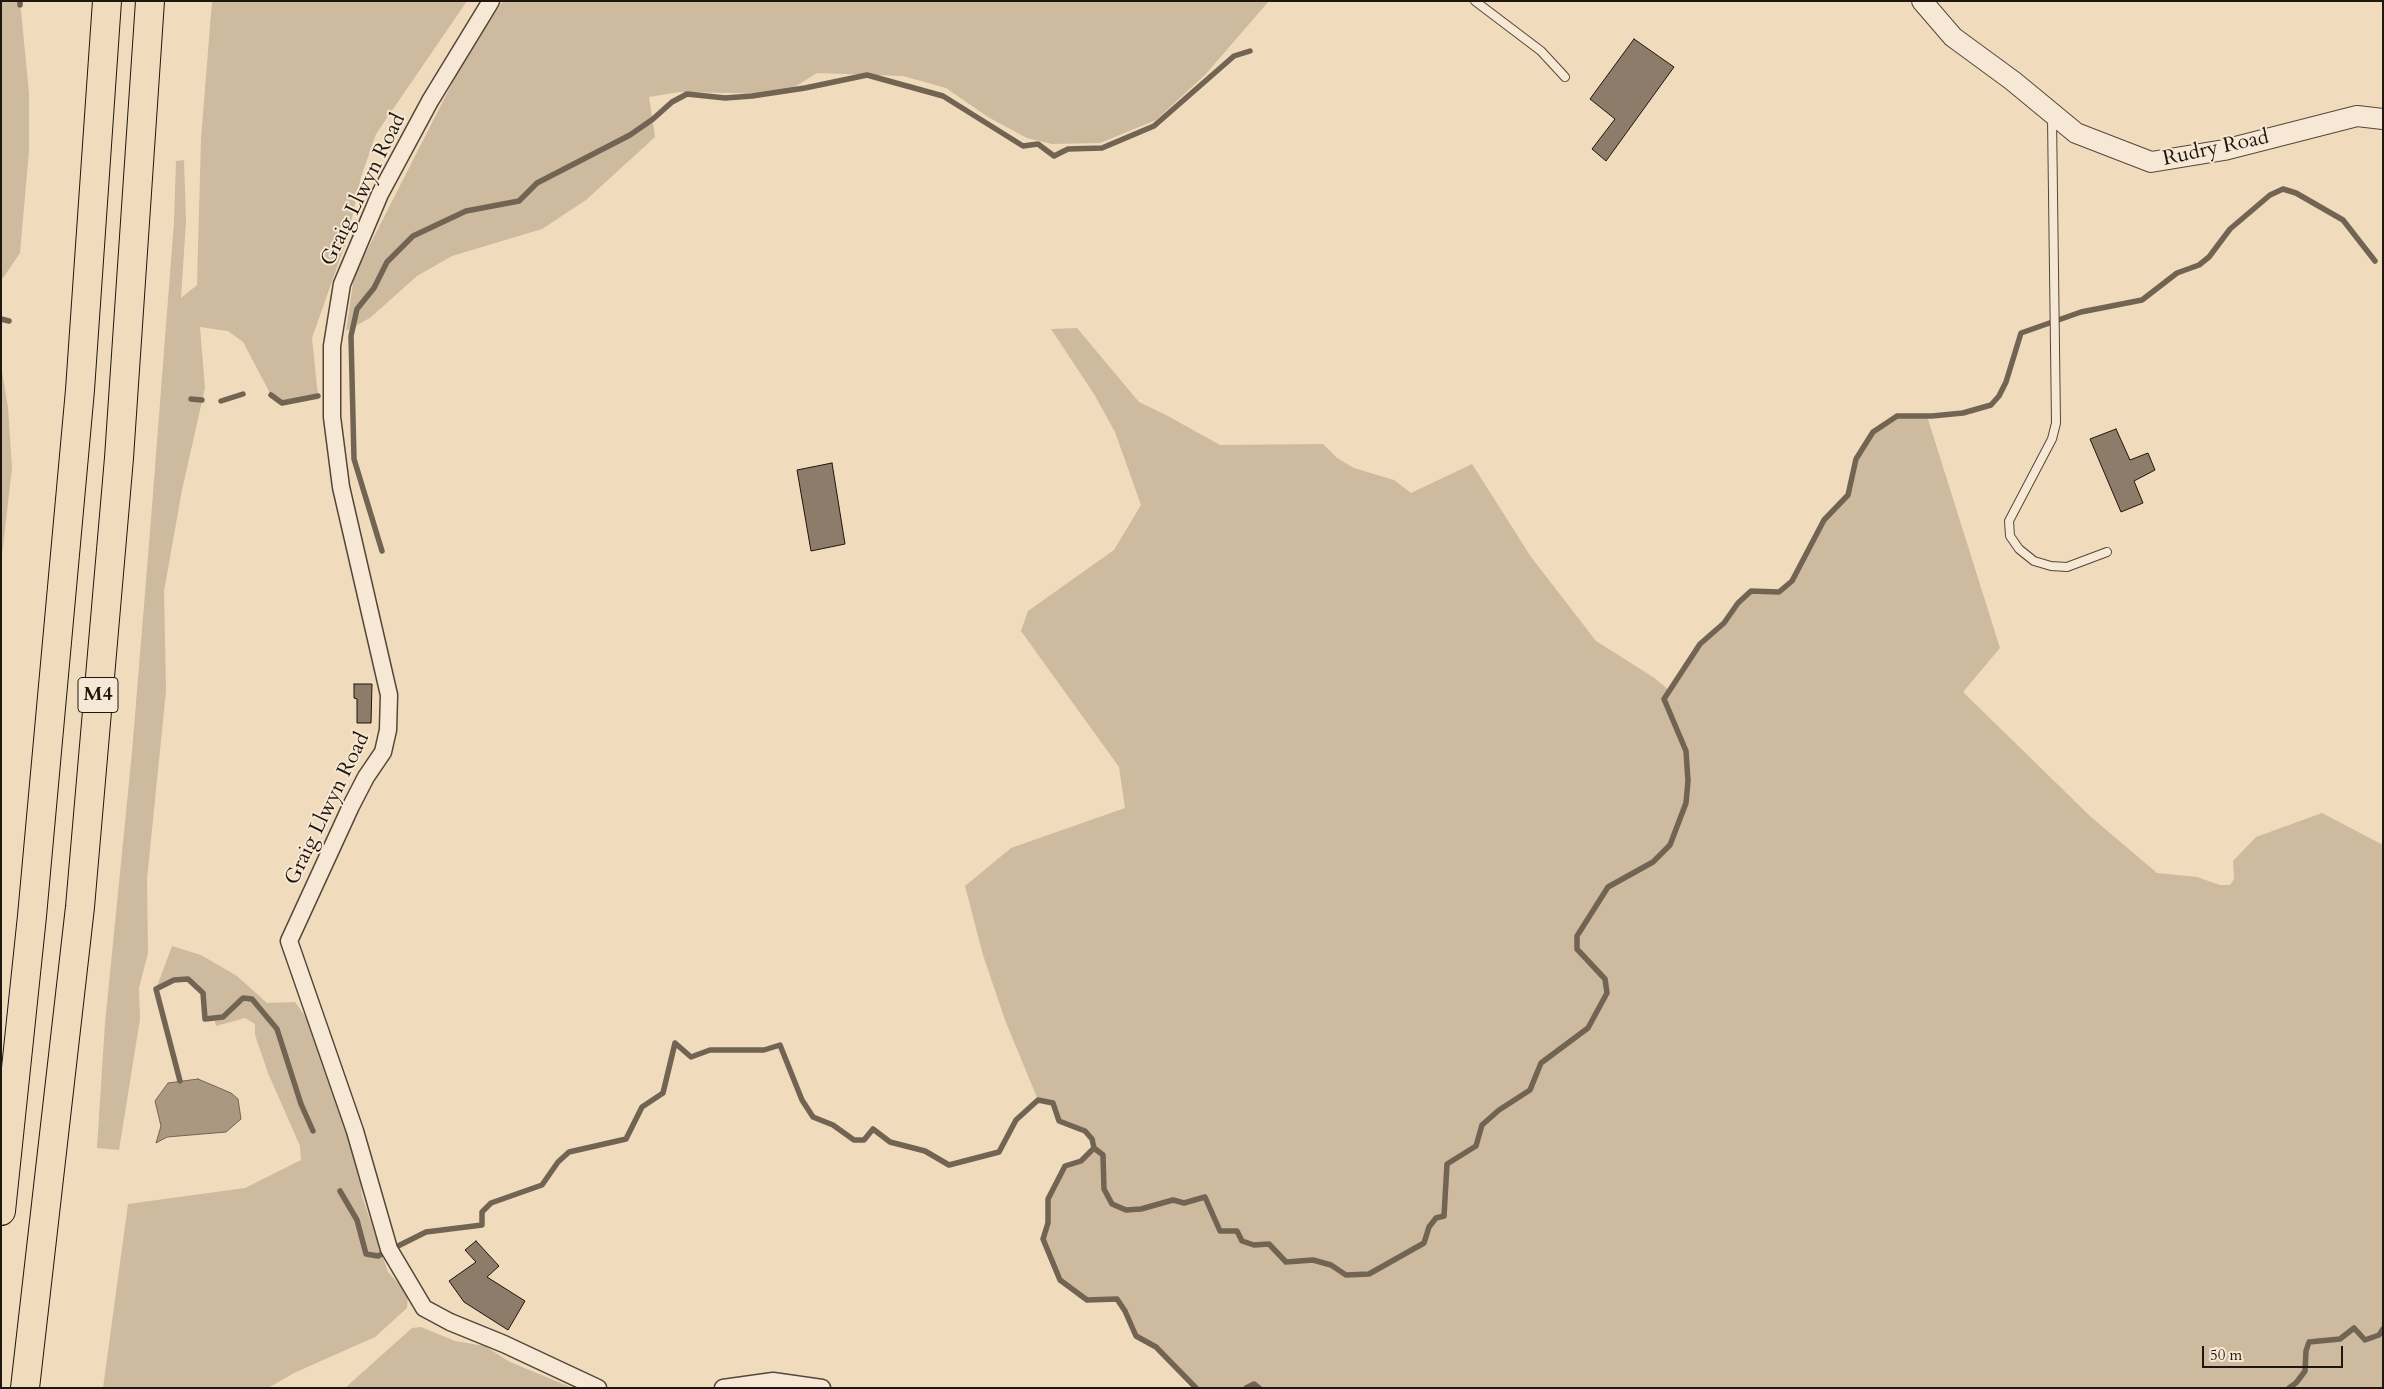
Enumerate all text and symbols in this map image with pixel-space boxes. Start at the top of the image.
street label: Graig Llwyn Road [316,110,412,270]
street label: Rudry Road [2161,125,2271,173]
road number: M4 [78,678,118,712]
street label: Graig Llwyn Road [280,729,376,889]
scale bar [2204,1336,2345,1368]
text: 50 m [2210,1345,2242,1365]

